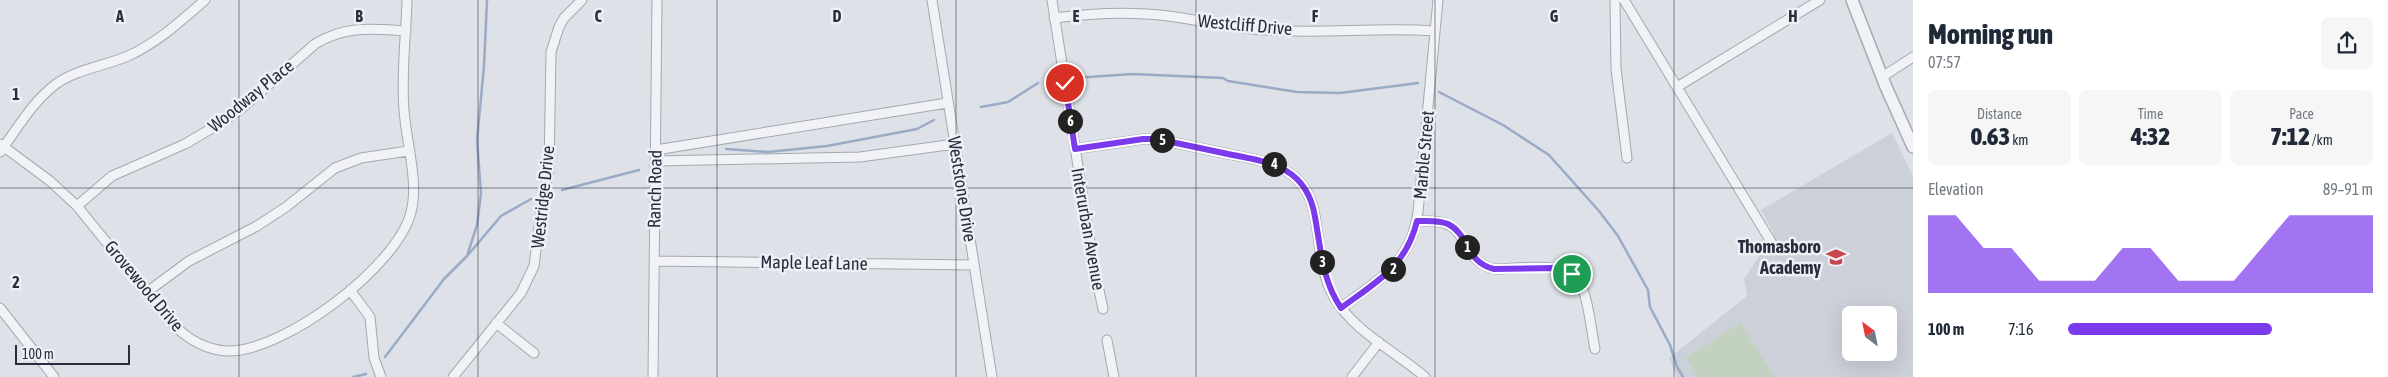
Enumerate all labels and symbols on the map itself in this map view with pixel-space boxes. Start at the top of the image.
text: A [115,7,124,25]
text: B [355,7,363,25]
text: C [594,7,602,25]
text: D [833,7,842,25]
text: E [1073,7,1080,25]
text: F [1312,7,1319,25]
text: G [1550,7,1559,25]
text: H [1788,7,1798,25]
street label: Westcliff Drive [1197,10,1293,39]
street label: Woodway Place [204,55,298,136]
pin [1044,62,1086,104]
text: 1 [12,85,20,103]
pin: 6 [1058,108,1082,134]
street label: Marble Street [1409,110,1438,200]
pin: 5 [1150,128,1174,152]
street label: Weststone Drive [944,135,981,243]
street label: Westridge Drive [527,145,558,249]
street label: Ranch Road [643,150,666,228]
pin: 4 [1262,152,1286,176]
street label: Interurban Avenue [1067,166,1110,292]
pin: 1 [1454,234,1480,260]
street label: Grovewood Drive [100,236,188,335]
place label: Thomasboro Academy [1738,236,1822,278]
school or university icon: Thomasboro Academy [1825,246,1847,268]
pin: 3 [1310,250,1334,274]
street label: Maple Leaf Lane [760,251,868,274]
pin [1551,253,1593,295]
pin: 2 [1380,256,1406,282]
text: 2 [12,273,20,291]
north arrow [1842,306,1898,361]
scale bar [15,342,130,365]

